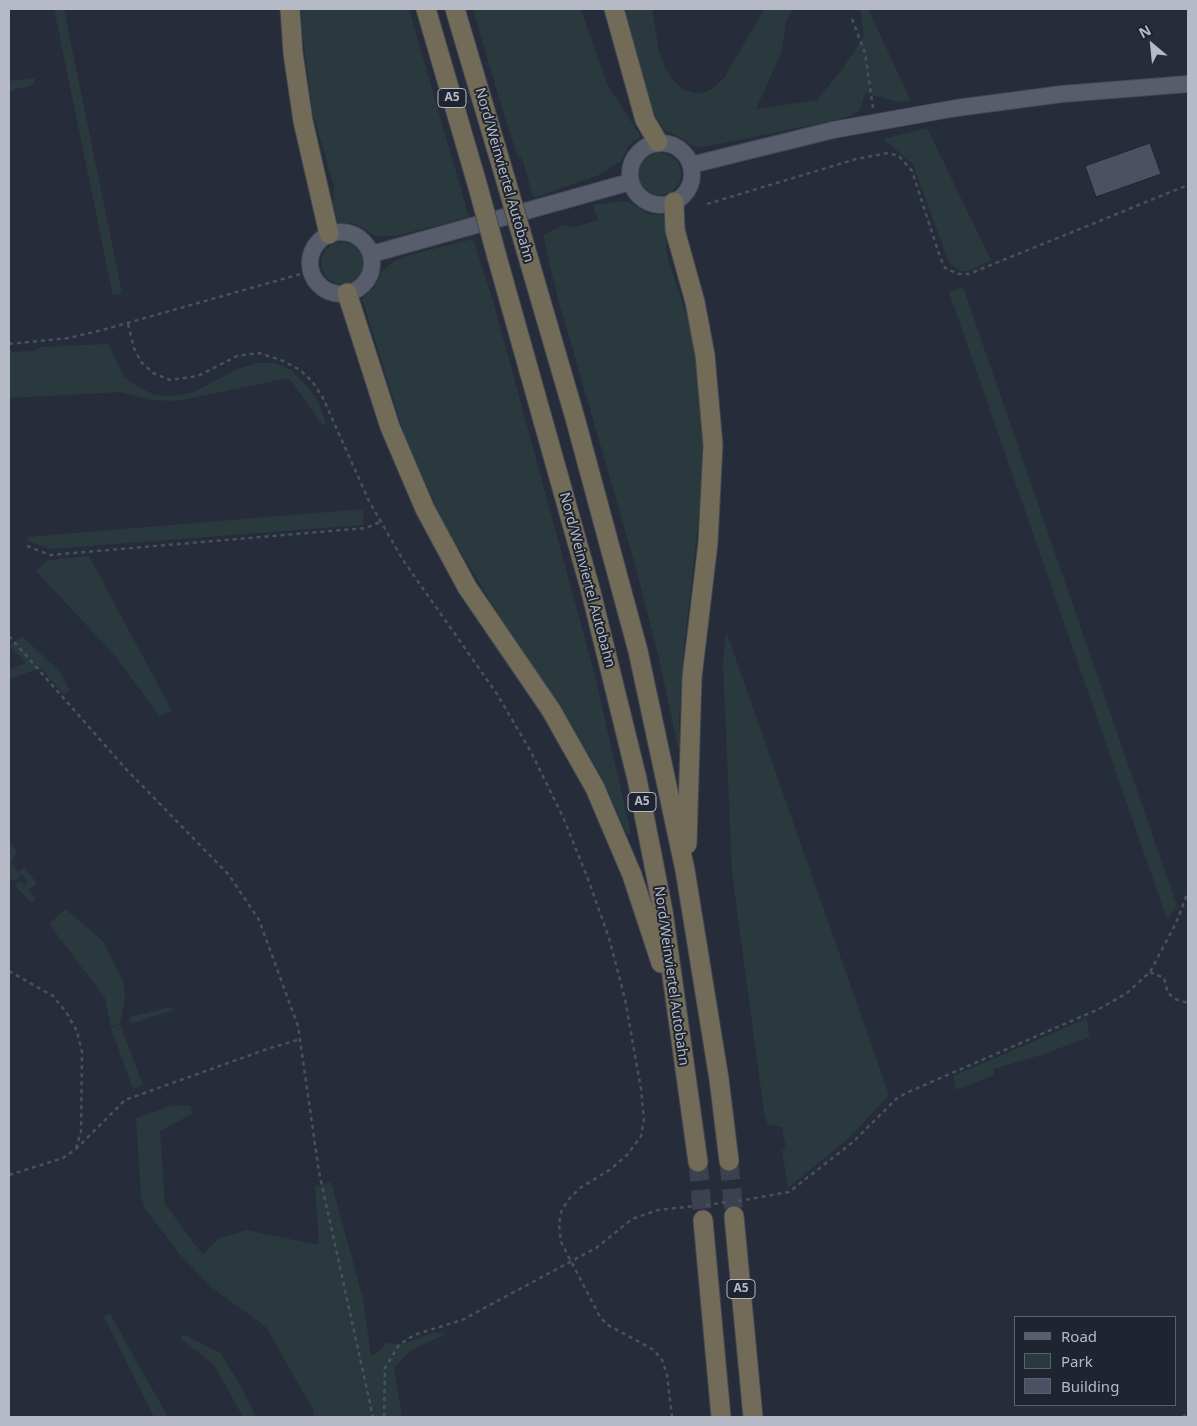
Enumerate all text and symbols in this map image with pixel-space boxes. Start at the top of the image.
north arrow [1127,20,1177,70]
text: N [1135,20,1154,42]
street label: Nord/Weinviertel Autobahn [471,86,537,264]
road number: A5 [438,89,466,108]
street label: Nord/Weinviertel Autobahn [555,490,619,670]
road number: A5 [628,792,656,812]
street label: Nord/Weinviertel Autobahn [650,885,692,1067]
road number: A5 [727,1280,755,1298]
legend [1014,1316,1177,1406]
text: Road [1061,1326,1097,1346]
text: Park [1061,1351,1093,1371]
text: Building [1061,1376,1119,1396]

